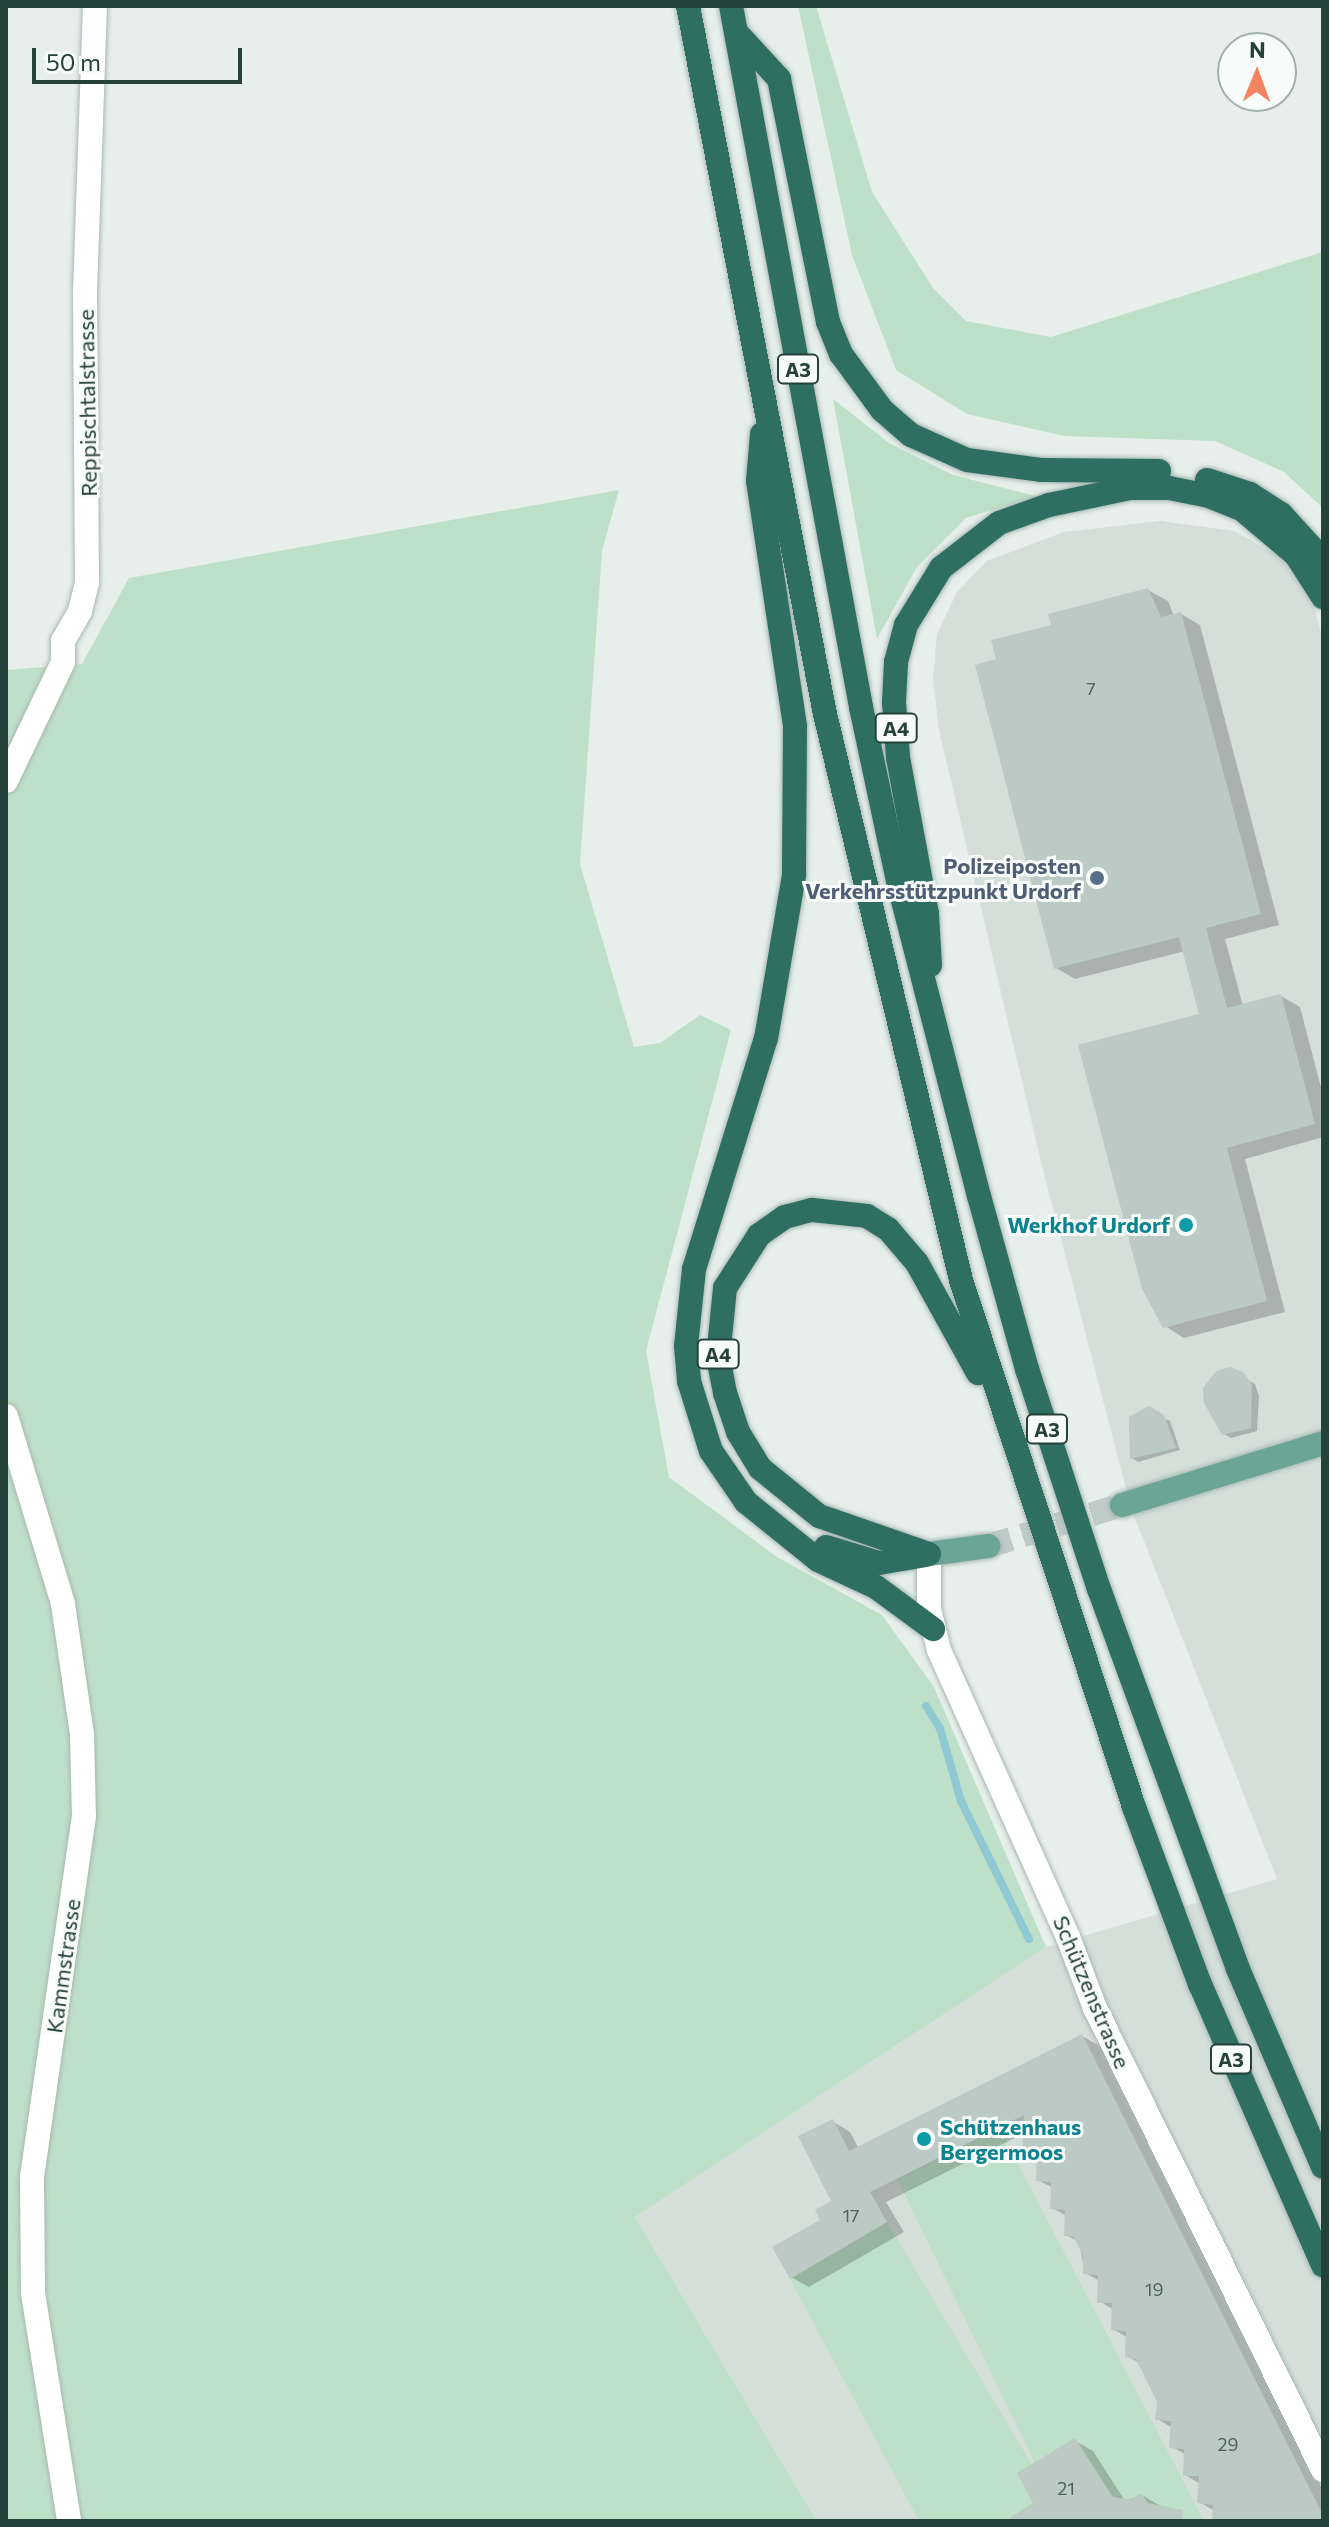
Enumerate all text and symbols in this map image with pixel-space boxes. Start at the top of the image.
scale bar [36,32,246,82]
north arrow [1217,32,1297,112]
text: N [1249,36,1266,63]
text: 50 m [46,47,101,76]
street label: Reppischtalstrasse [72,309,102,497]
road number: A3 [776,353,820,385]
house number: 7 [1086,677,1096,699]
road number: A4 [874,712,918,744]
place label: Polizeiposten Verkehrsstützpunkt Urdorf [805,852,1081,904]
marker: Polizeiposten Verkehrsstützpunkt Urdorf [1088,869,1106,887]
place label: Werkhof Urdorf [1007,1212,1170,1238]
marker: Werkhof Urdorf [1177,1216,1195,1234]
road number: A4 [696,1338,740,1370]
road number: A3 [1025,1413,1069,1445]
street label: Kammstrasse [41,1897,85,2035]
street label: Schützenstrasse [1048,1912,1136,2072]
road number: A3 [1209,2043,1253,2075]
place label: Schützenhaus Bergermoos [940,2113,1081,2164]
marker: Schützenhaus Bergermoos [915,2130,933,2148]
house number: 17 [842,2204,860,2226]
house number: 19 [1145,2278,1163,2300]
house number: 29 [1218,2433,1238,2455]
house number: 21 [1057,2477,1075,2499]

